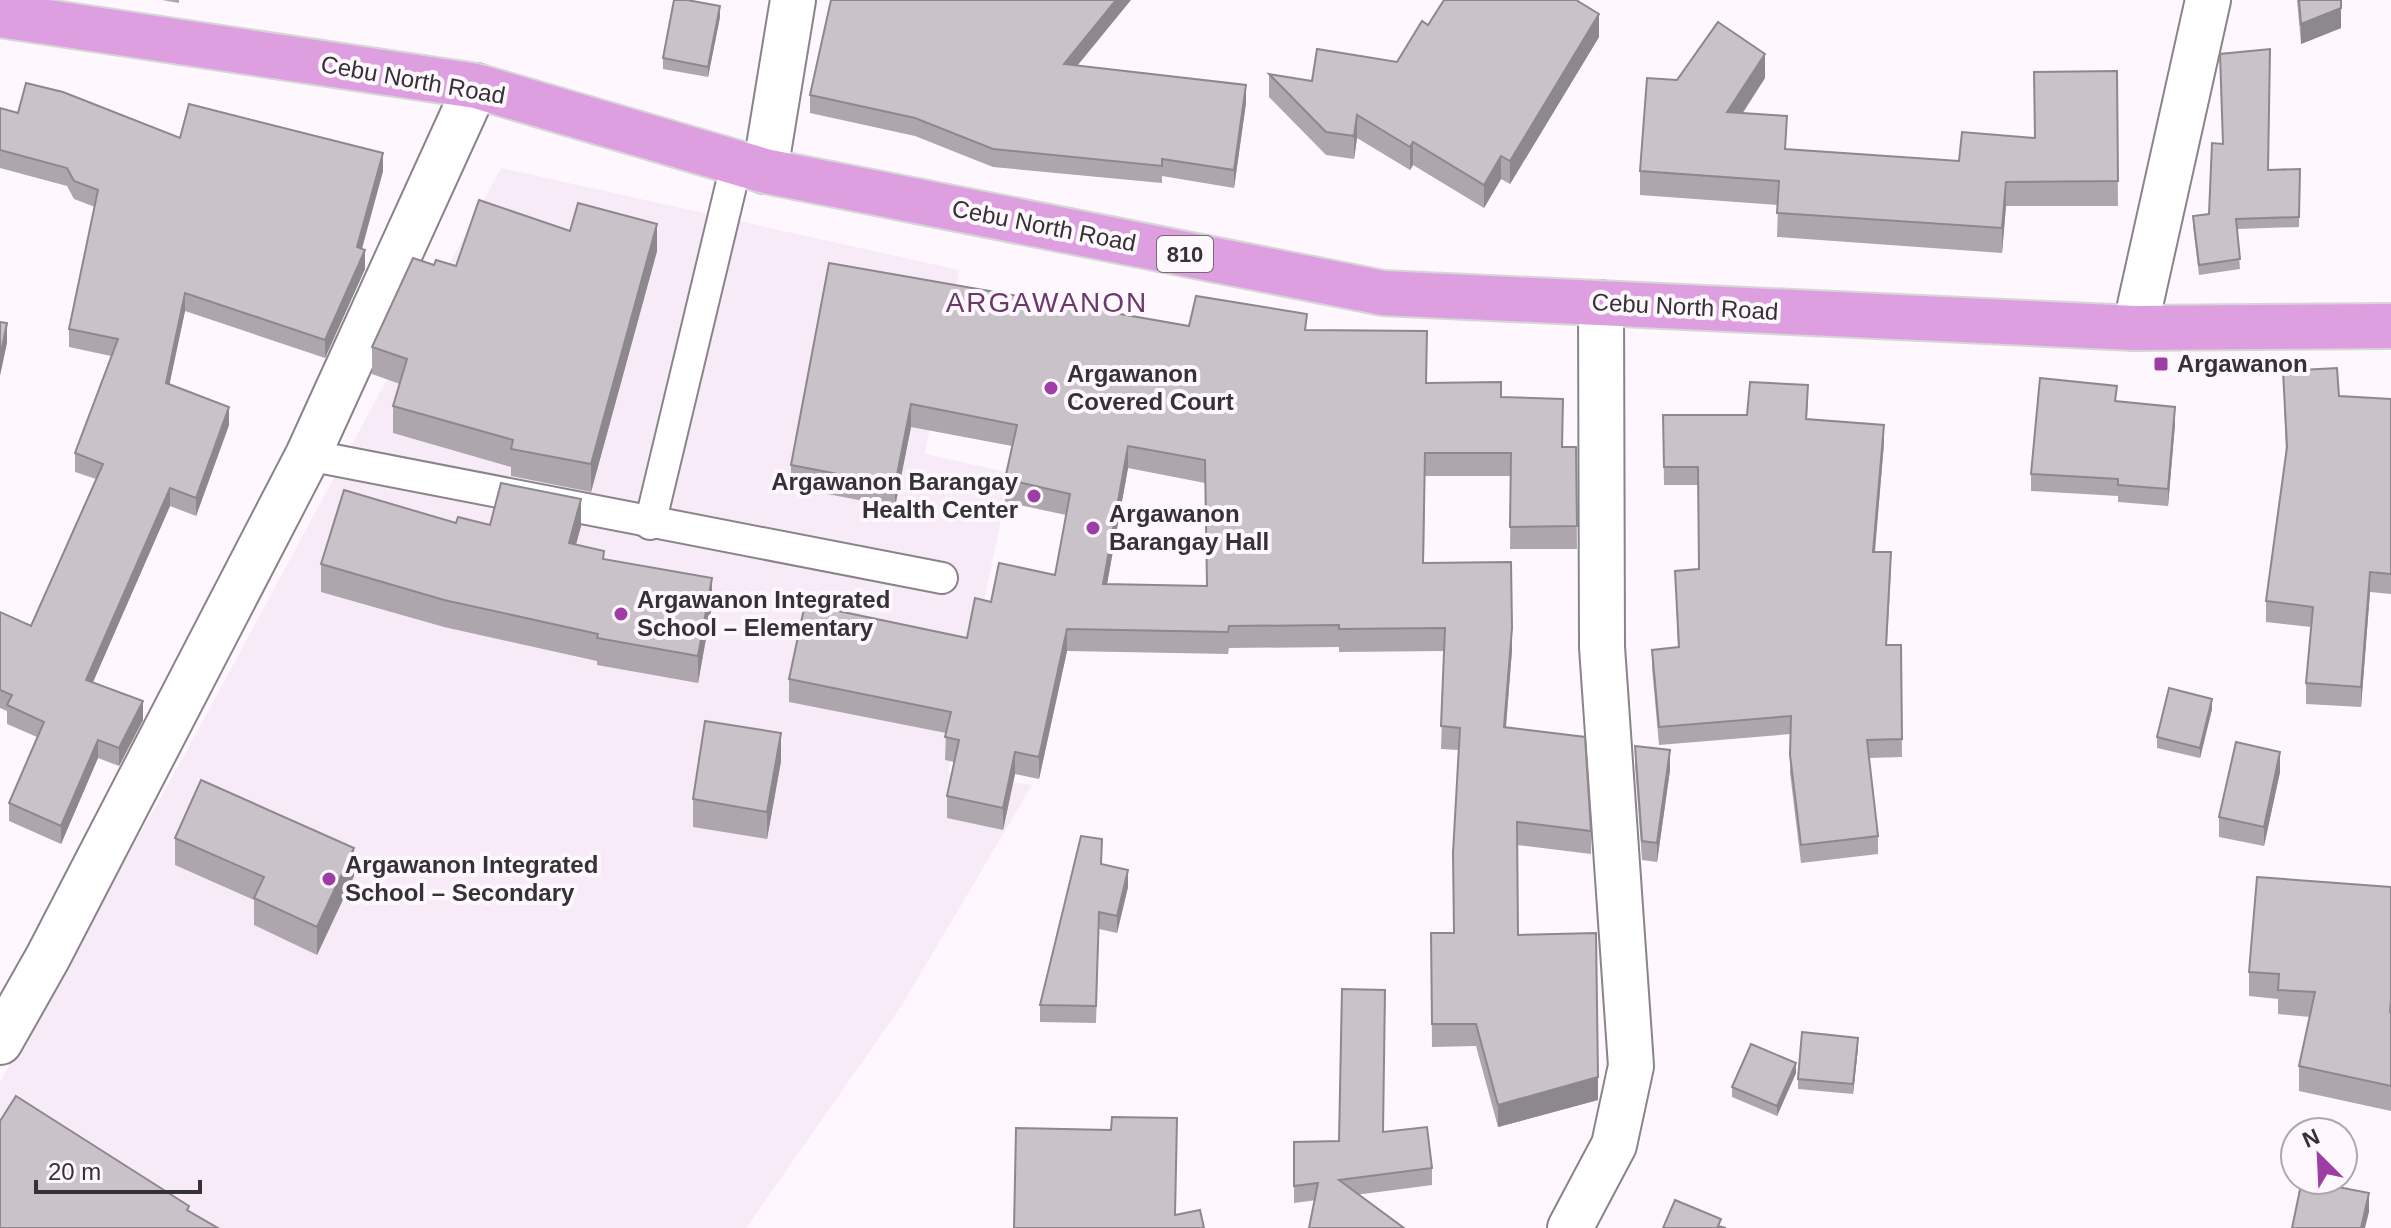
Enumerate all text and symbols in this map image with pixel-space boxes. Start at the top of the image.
street label: Cebu North Road [319,50,507,109]
street label: Cebu North Road [950,194,1138,257]
road number: 810 [1157,236,1213,272]
district label: ARGAWANON [946,287,1148,318]
street label: Cebu North Road [1591,288,1779,325]
place label: Argawanon [2177,350,2308,377]
marker: Argawanon [2152,355,2170,373]
place label: Argawanon Covered Court [1067,360,1234,415]
marker: Argawanon Covered Court [1042,379,1060,397]
place label: Argawanon Barangay Health Center [771,468,1019,523]
marker: Argawanon Barangay Health Center [1025,487,1043,505]
place label: Argawanon Barangay Hall [1109,500,1269,555]
marker: Argawanon Barangay Hall [1084,519,1102,537]
place label: Argawanon Integrated School – Elementary [637,586,890,641]
marker: Argawanon Integrated School – Elementary [612,605,630,623]
place label: Argawanon Integrated School – Secondary [345,851,598,906]
marker: Argawanon Integrated School – Secondary [320,870,338,888]
north arrow [2279,1116,2359,1196]
text: N [2299,1124,2323,1153]
scale bar [36,1144,200,1194]
text: 20 m [48,1158,101,1185]

